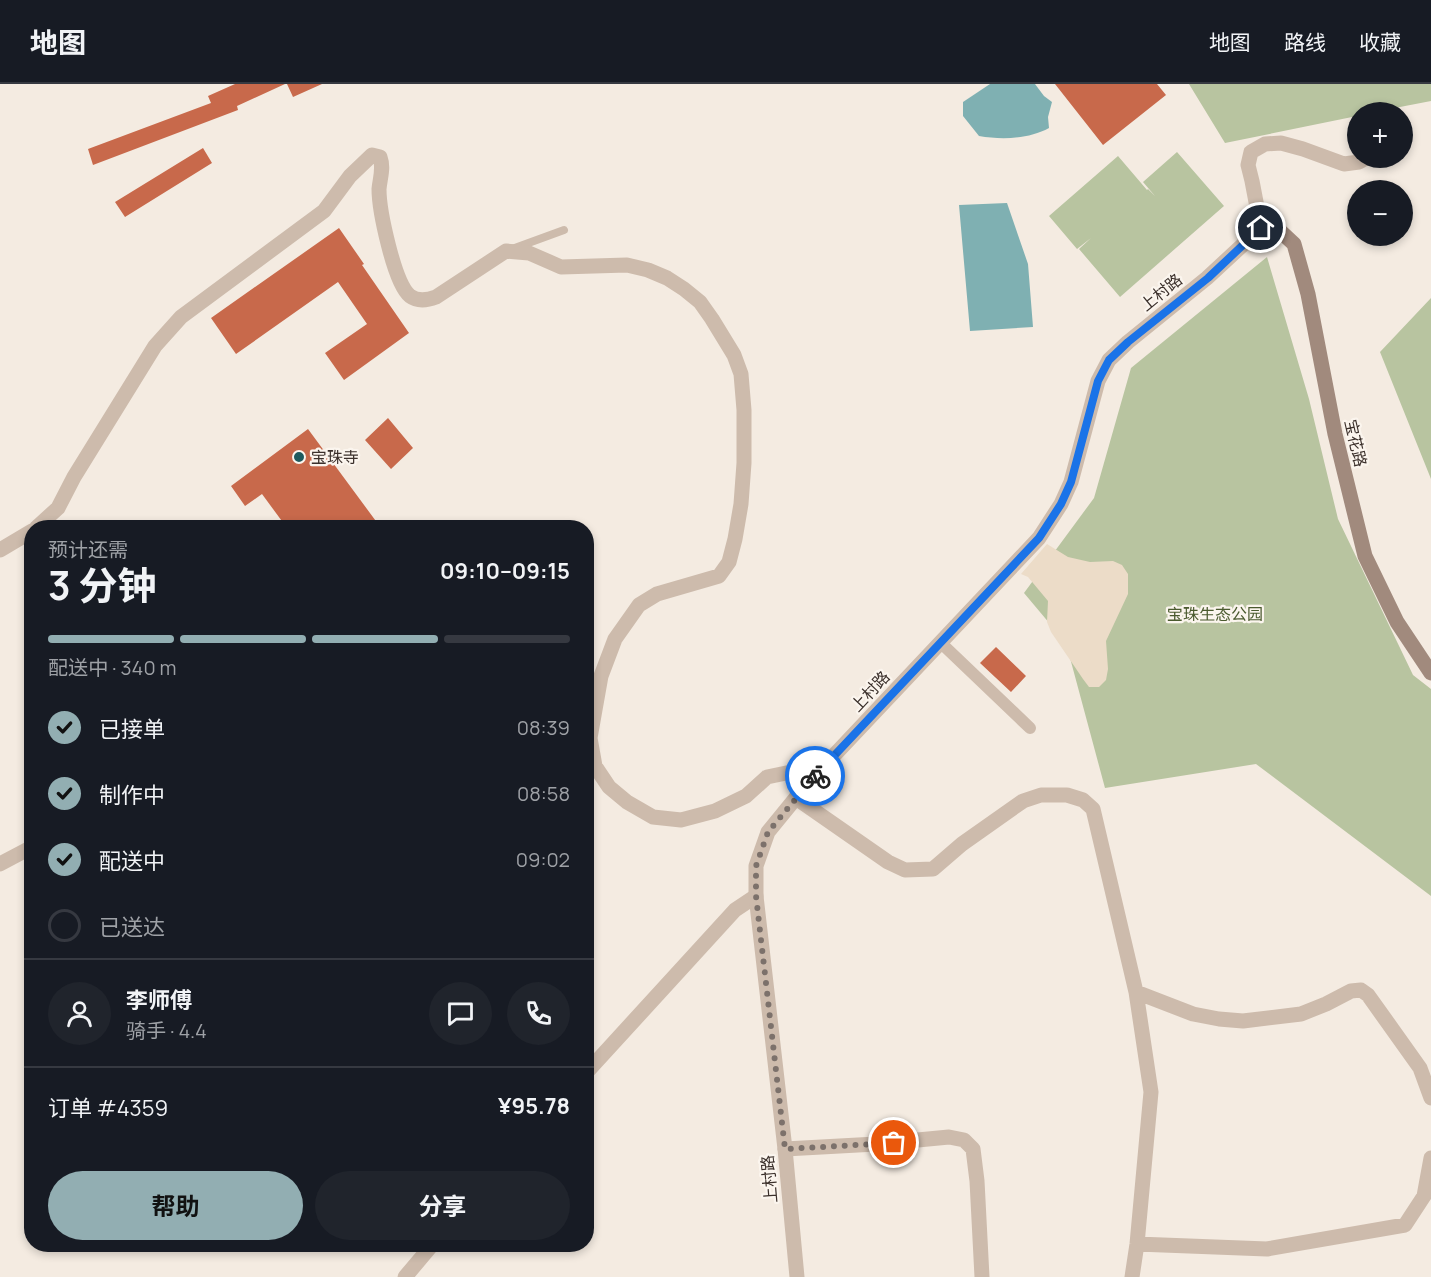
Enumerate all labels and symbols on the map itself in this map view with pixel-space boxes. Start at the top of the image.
pin [1235,202,1286,253]
street label: 上村路 [1135,268,1187,316]
street label: 宝花路 [1340,417,1372,469]
place label: 宝珠寺 [311,446,359,468]
marker: 宝珠寺 [292,450,306,464]
park label: 宝珠生态公园 [1167,603,1263,625]
street label: 上村路 [846,666,894,716]
courier [785,746,845,806]
pin [868,1117,919,1168]
street label: 上村路 [756,1154,782,1204]

